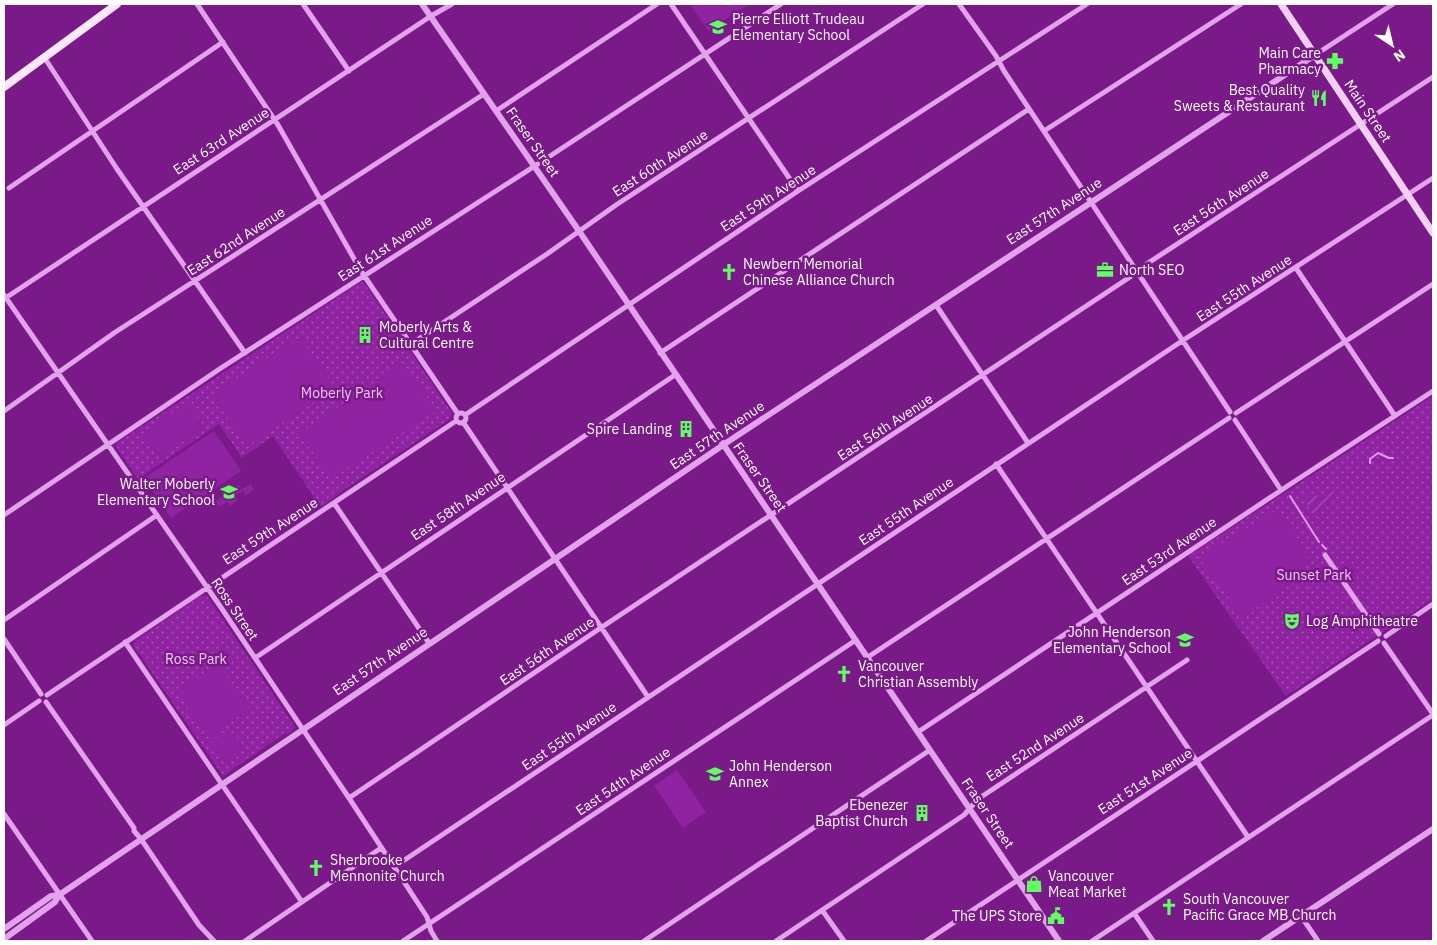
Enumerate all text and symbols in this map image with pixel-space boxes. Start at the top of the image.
place label: Pierre Elliott Trudeau Elementary School [732,10,865,44]
school or university icon: Pierre Elliott Trudeau Elementary School [708,17,728,37]
north arrow [1367,20,1417,70]
place label: Main Care Pharmacy [1258,44,1321,78]
text: N [1390,45,1409,66]
pharmacy icon: Main Care Pharmacy [1325,51,1345,71]
street label: Main Street [1340,76,1396,146]
place label: Best Quality Sweets & Restaurant [1174,81,1305,115]
restaurant icon: Best Quality Sweets & Restaurant [1309,88,1329,108]
street label: East 63rd Avenue [170,103,273,179]
street label: Fraser Street [502,103,564,181]
street label: East 60th Avenue [609,125,711,201]
street label: East 59th Avenue [717,160,819,236]
street label: East 56th Avenue [1170,164,1272,240]
street label: East 57th Avenue [1003,173,1105,249]
street label: East 62nd Avenue [184,202,289,279]
street label: East 61st Avenue [334,211,436,285]
street label: East 55th Avenue [1193,250,1295,326]
place label: Newbern Memorial Chinese Alliance Church [743,255,895,289]
office icon: North SEO [1095,260,1115,280]
place label: North SEO [1119,261,1184,279]
church icon: Newbern Memorial Chinese Alliance Church [719,262,739,282]
place label: Moberly Arts & Cultural Centre [379,318,474,352]
building icon: Moberly Arts & Cultural Centre [355,325,375,345]
park label: Moberly Park [301,384,384,402]
street label: East 56th Avenue [834,389,936,465]
street label: East 57th Avenue [666,397,768,473]
building icon: Spire Landing [676,419,696,439]
place label: Spire Landing [587,420,673,438]
street label: Fraser Street [729,438,791,516]
street label: East 58th Avenue [407,468,509,544]
street label: East 55th Avenue [855,473,957,549]
place label: Walter Moberly Elementary School [97,475,215,509]
school or university icon: Walter Moberly Elementary School [219,482,239,502]
street label: East 59th Avenue [219,493,321,569]
street label: East 53rd Avenue [1118,512,1220,589]
park label: Sunset Park [1276,566,1352,584]
street label: Ross Street [207,574,263,644]
theatre icon: Log Amphitheatre [1282,611,1302,631]
place label: Log Amphitheatre [1306,612,1418,630]
street label: East 56th Avenue [496,613,598,689]
street label: East 57th Avenue [329,623,431,699]
place label: John Henderson Elementary School [1053,623,1171,657]
school or university icon: John Henderson Elementary School [1175,630,1195,650]
park label: Ross Park [165,650,228,668]
place label: Vancouver Christian Assembly [858,657,978,691]
church icon: Vancouver Christian Assembly [834,664,854,684]
street label: East 55th Avenue [518,698,620,774]
street label: East 52nd Avenue [983,708,1088,785]
street label: East 54th Avenue [572,743,674,819]
street label: East 51st Avenue [1094,744,1196,818]
place label: John Henderson Annex [729,757,832,791]
school or university icon: John Henderson Annex [705,764,725,784]
street label: Fraser Street [958,774,1018,852]
place label: Ebenezer Baptist Church [815,796,908,830]
building icon: Ebenezer Baptist Church [912,803,932,823]
place label: Sherbrooke Mennonite Church [330,851,445,885]
church icon: Sherbrooke Mennonite Church [306,858,326,878]
place label: Vancouver Meat Market [1048,867,1127,901]
shop icon: Vancouver Meat Market [1024,874,1044,894]
place label: South Vancouver Pacific Grace MB Church [1183,890,1336,924]
church icon: South Vancouver Pacific Grace MB Church [1159,897,1179,917]
public building icon: The UPS Store [1046,906,1066,926]
place label: The UPS Store [952,907,1042,925]

